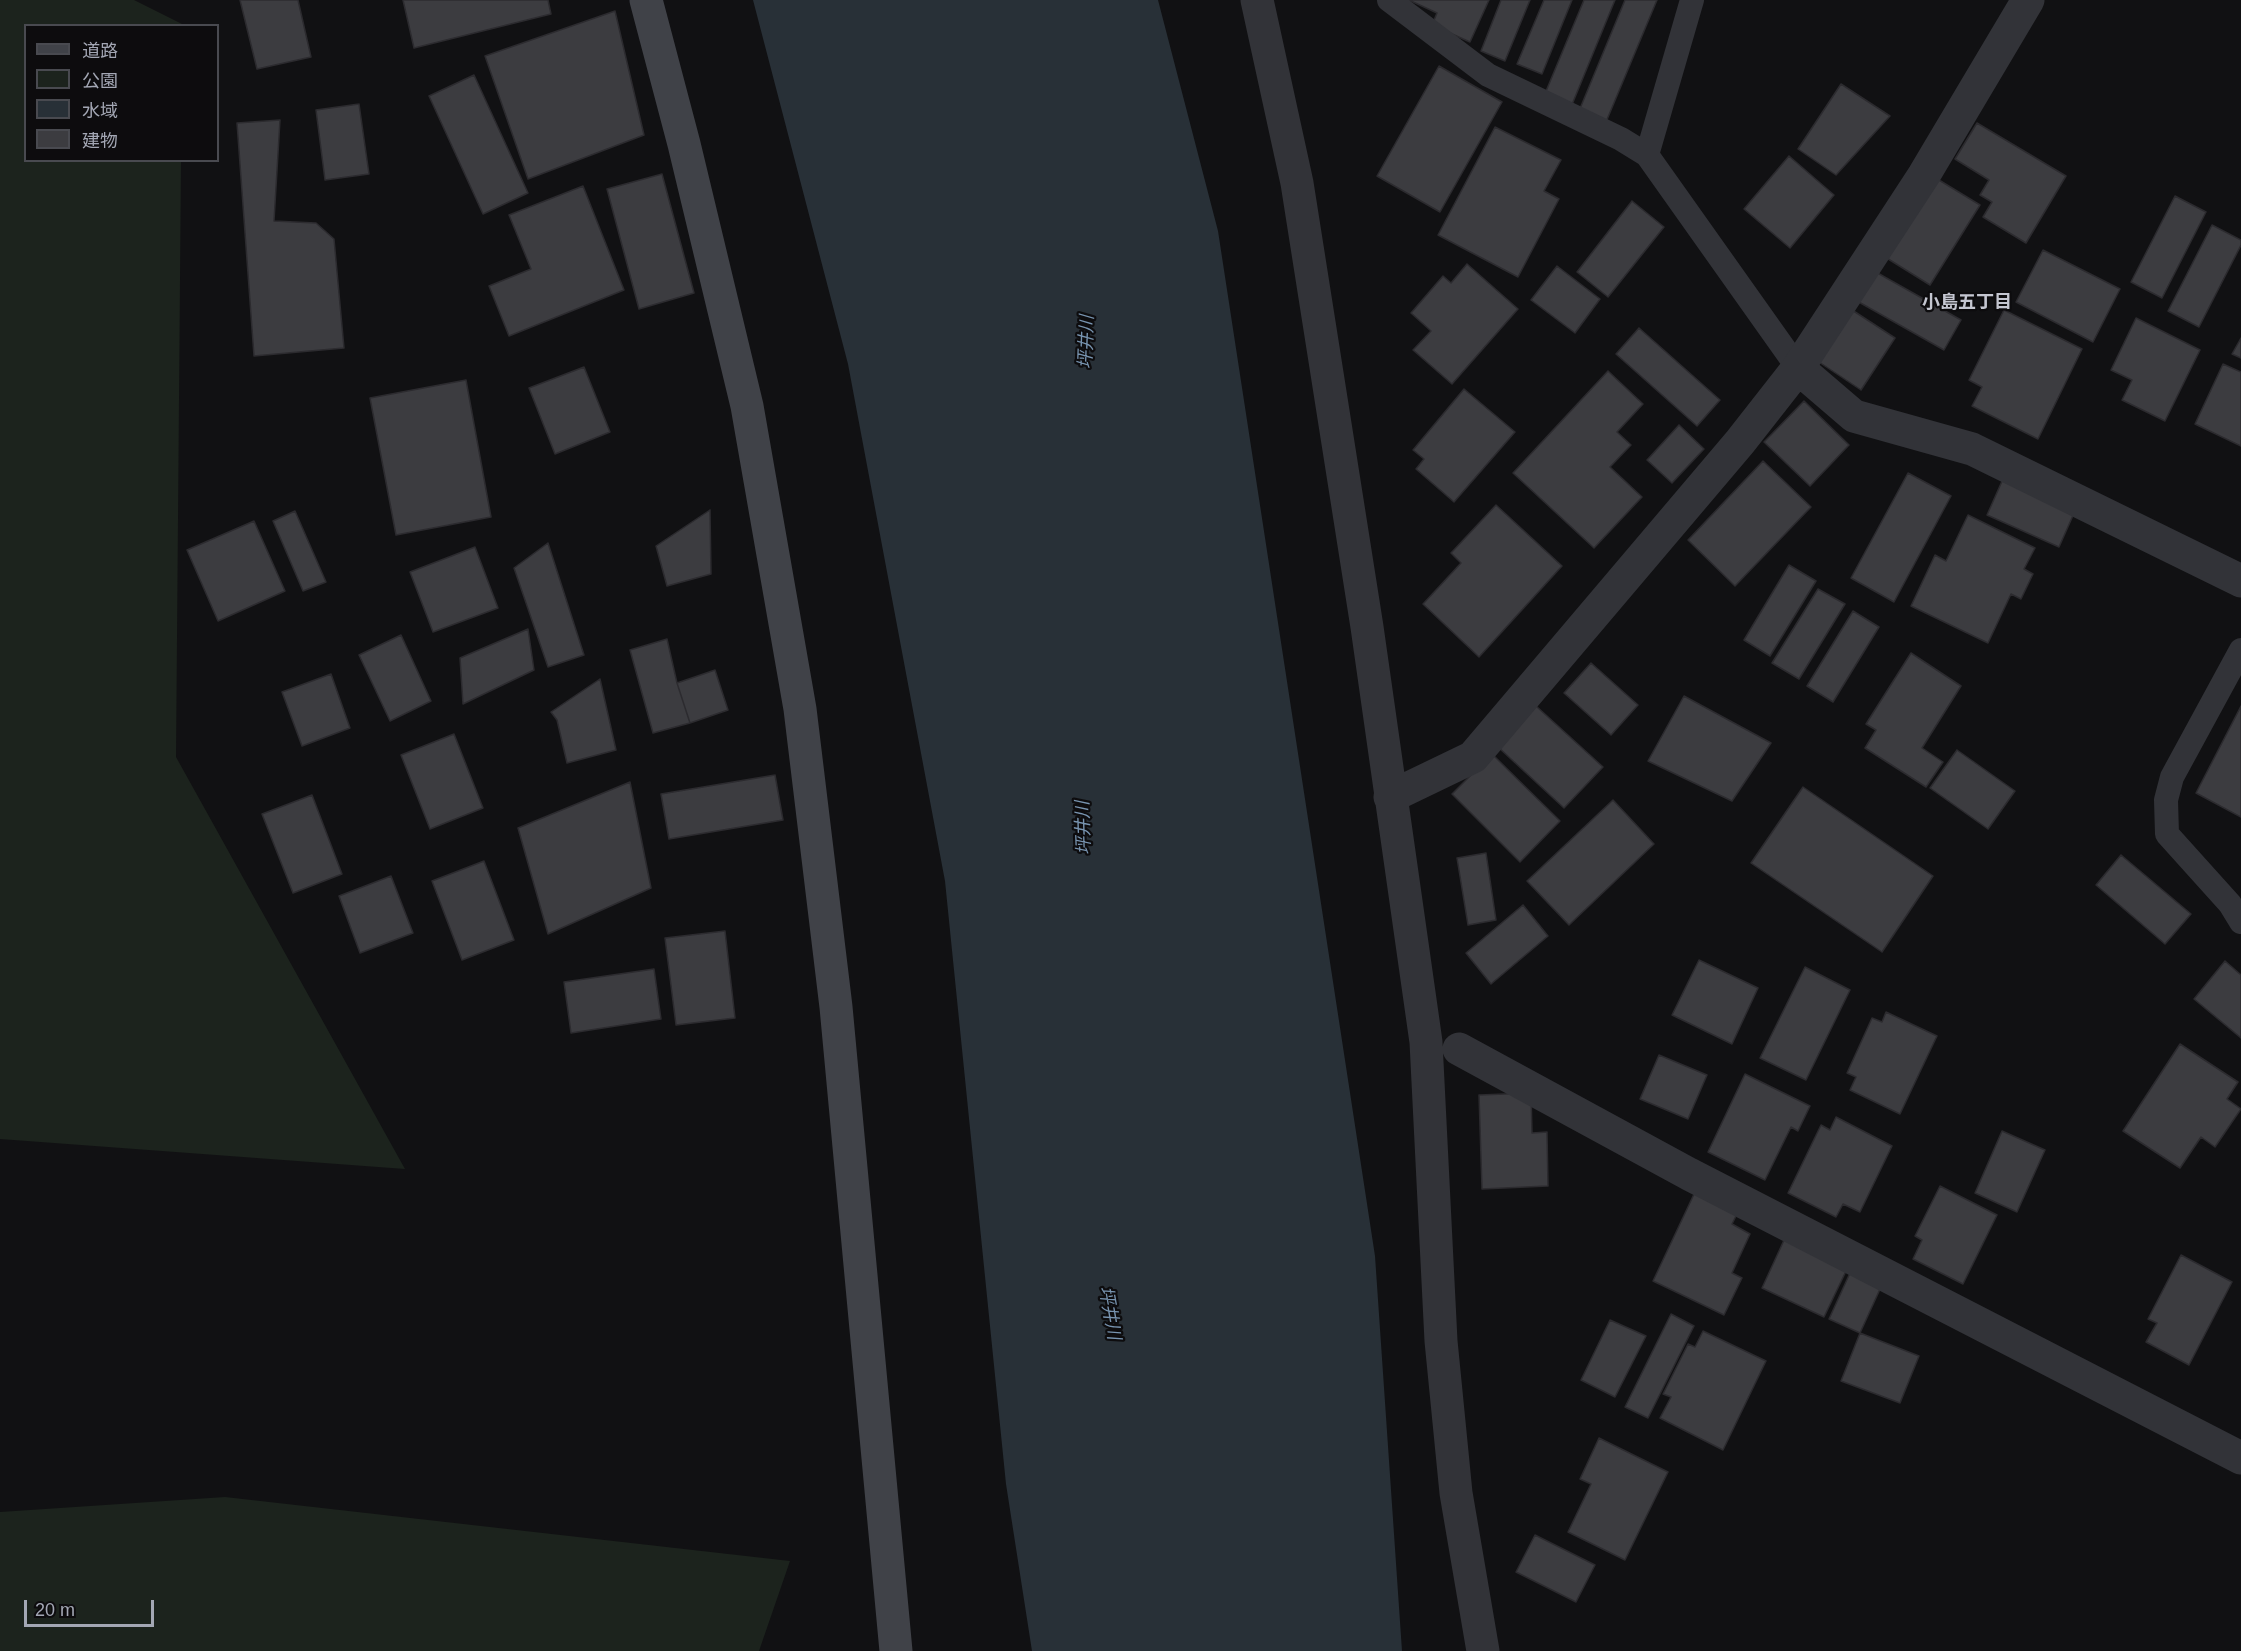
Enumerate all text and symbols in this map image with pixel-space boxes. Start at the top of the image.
legend [24,24,219,162]
text: 道路 [82,41,118,61]
text: 公園 [82,71,118,91]
text: 水域 [82,101,118,121]
text: 建物 [82,131,118,151]
district label: 小島五丁目 [1922,292,2012,314]
water label: 坪井川 [1075,315,1099,369]
water label: 坪井川 [1072,801,1096,855]
water label: 坪井川 [1094,1285,1124,1341]
scale bar [27,1588,158,1626]
text: 20 m [35,1600,75,1620]

